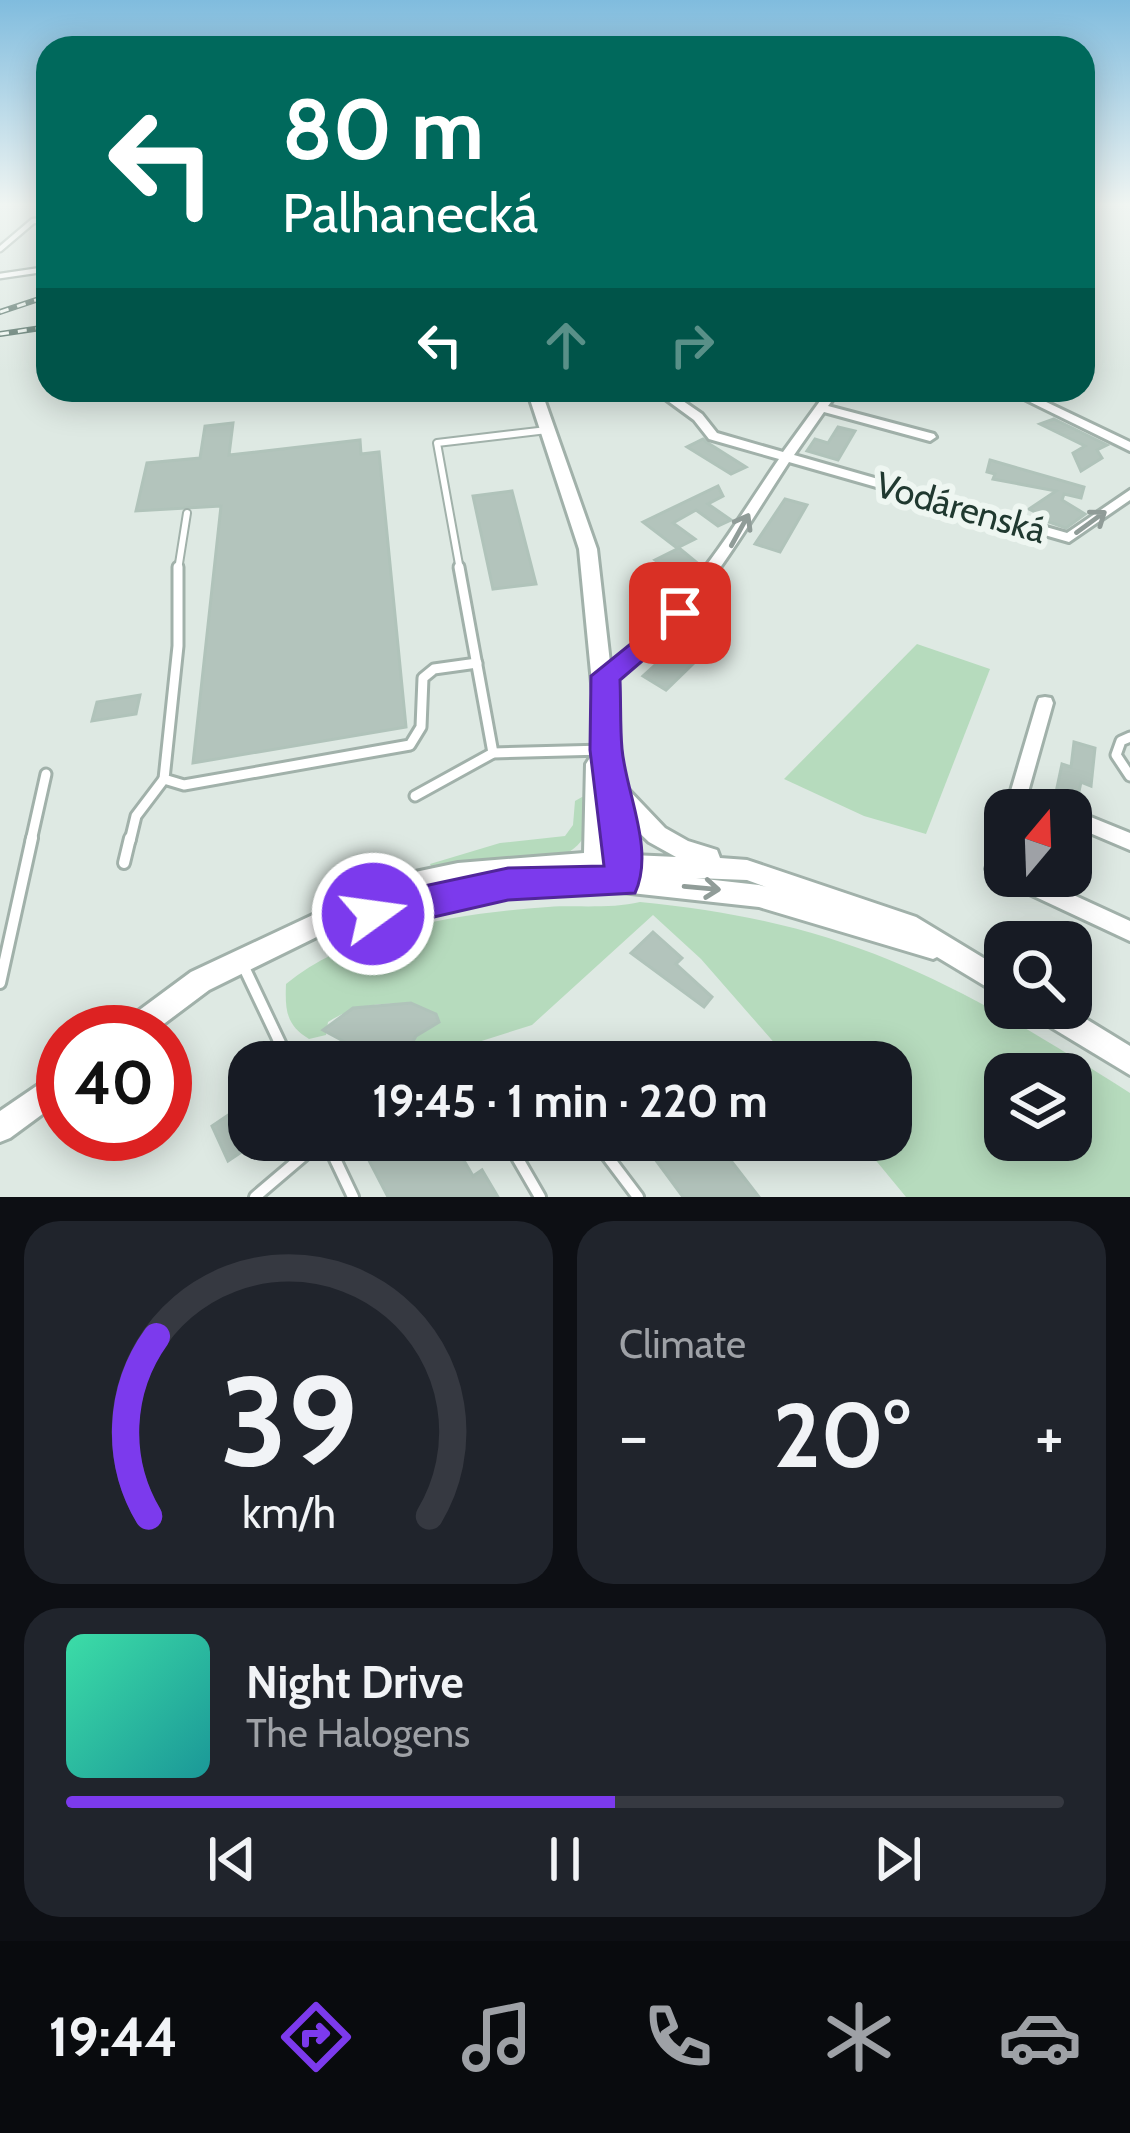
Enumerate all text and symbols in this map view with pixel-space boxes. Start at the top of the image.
text: 80 m [282,78,484,180]
icon: left [84,84,240,240]
text: Palhanecká [282,180,538,246]
icon: left [407,312,473,378]
icon: ahead [533,312,599,378]
icon: right [659,312,725,378]
street label: Vodárenská [871,462,1051,552]
one-way arrow [1074,510,1107,536]
one-way arrow [728,513,752,548]
pin [629,562,731,664]
icon: arrive [647,580,713,646]
north arrow [984,789,1092,897]
map controls [984,789,1092,1161]
position arrow [310,851,436,977]
one-way arrow [682,877,721,900]
button: search [984,921,1092,1029]
speed limit sign: 40 [36,1005,192,1161]
button: layers [984,1053,1092,1161]
text: 19:45 · 1 min · 220 m [372,1074,768,1128]
text: Climate [619,1320,746,1368]
text: 39 [220,1345,357,1496]
text: 20° [773,1380,910,1490]
text: − [619,1395,648,1476]
text: + [1035,1395,1064,1476]
text: km/h [242,1486,335,1538]
text: Night Drive [246,1655,464,1709]
text: The Halogens [246,1709,470,1757]
icon: previous [199,1826,265,1892]
icon: pause [532,1826,598,1892]
icon: next [865,1826,931,1892]
icon: directions [274,1995,358,2079]
icon: music [455,1995,539,2079]
icon: phone [636,1995,720,2079]
icon: climate [817,1995,901,2079]
icon: car [998,1995,1082,2079]
text: 19:44 [48,2004,178,2070]

